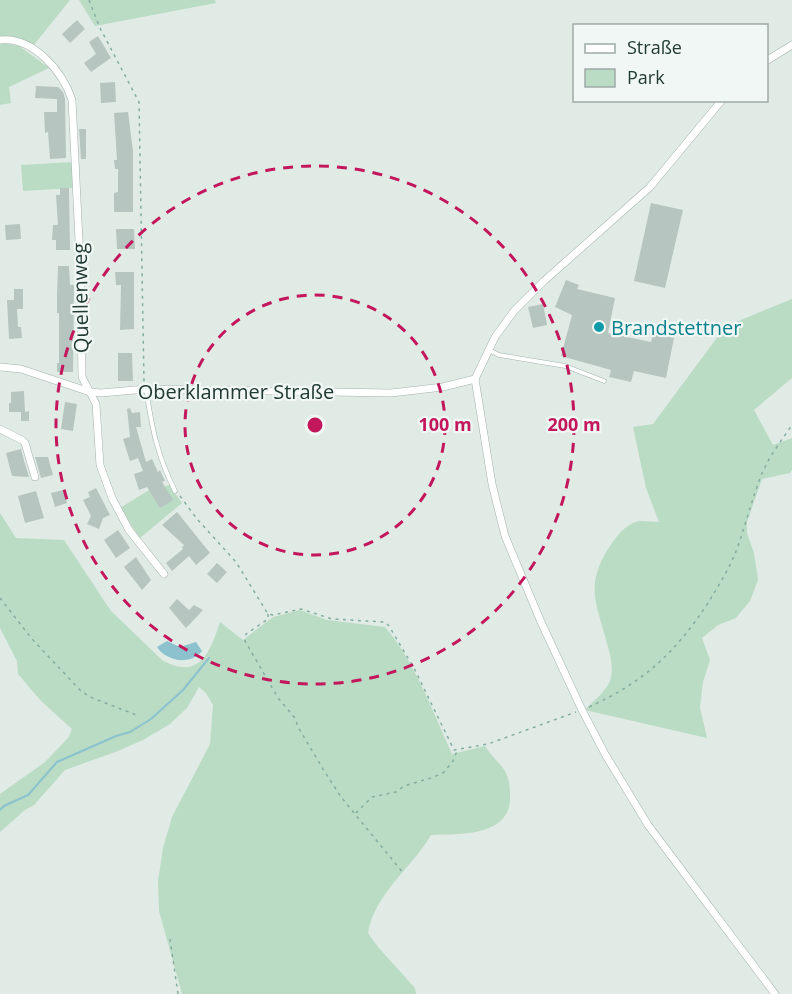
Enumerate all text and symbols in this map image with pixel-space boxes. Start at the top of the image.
legend [573,24,768,102]
text: Straße [627,35,682,59]
text: Park [627,65,665,89]
street label: Quellenweg [66,243,94,353]
place label: Brandstettner [611,314,742,341]
marker: Brandstettner [592,320,606,334]
street label: Oberklammer Straße [138,378,334,405]
text: 100 m [418,412,472,436]
text: 200 m [547,412,601,436]
centre of rings [305,415,325,435]

